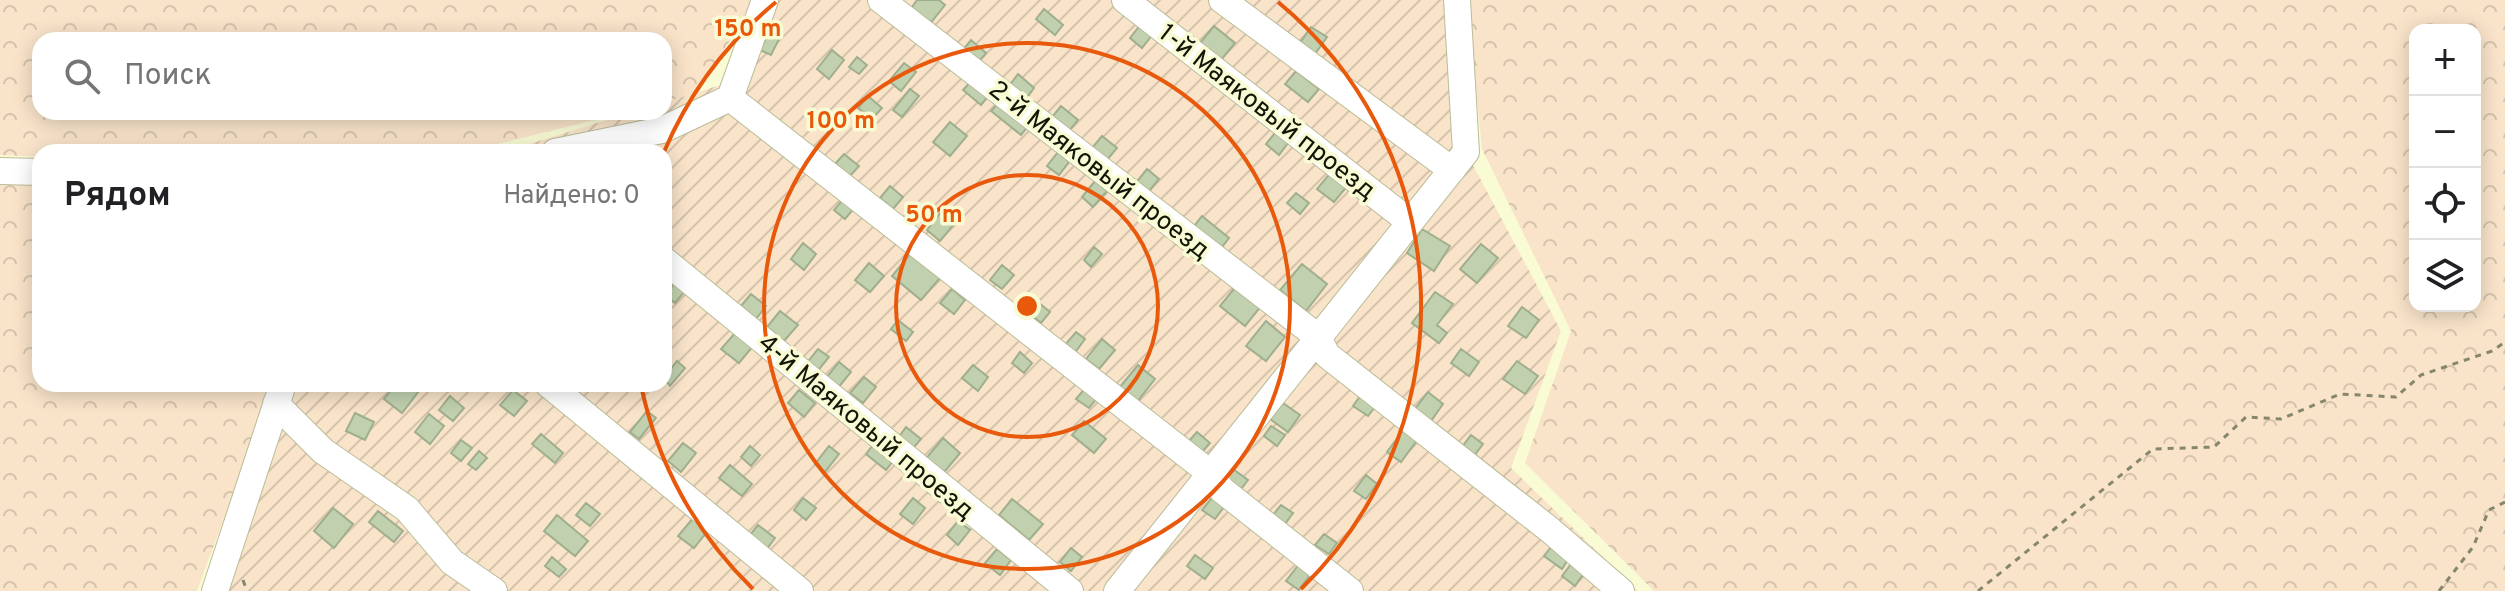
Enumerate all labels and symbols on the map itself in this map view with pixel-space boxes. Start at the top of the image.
text: 150 m [714,15,782,45]
street label: 1-й Маяковый проезд [1151,18,1382,208]
street label: 2-й Маяковый проезд [981,74,1216,268]
text: 100 m [807,107,875,137]
text: 50 m [905,201,963,231]
centre of rings [1013,292,1041,320]
street label: 4-й Маяковый проезд [750,328,980,528]

